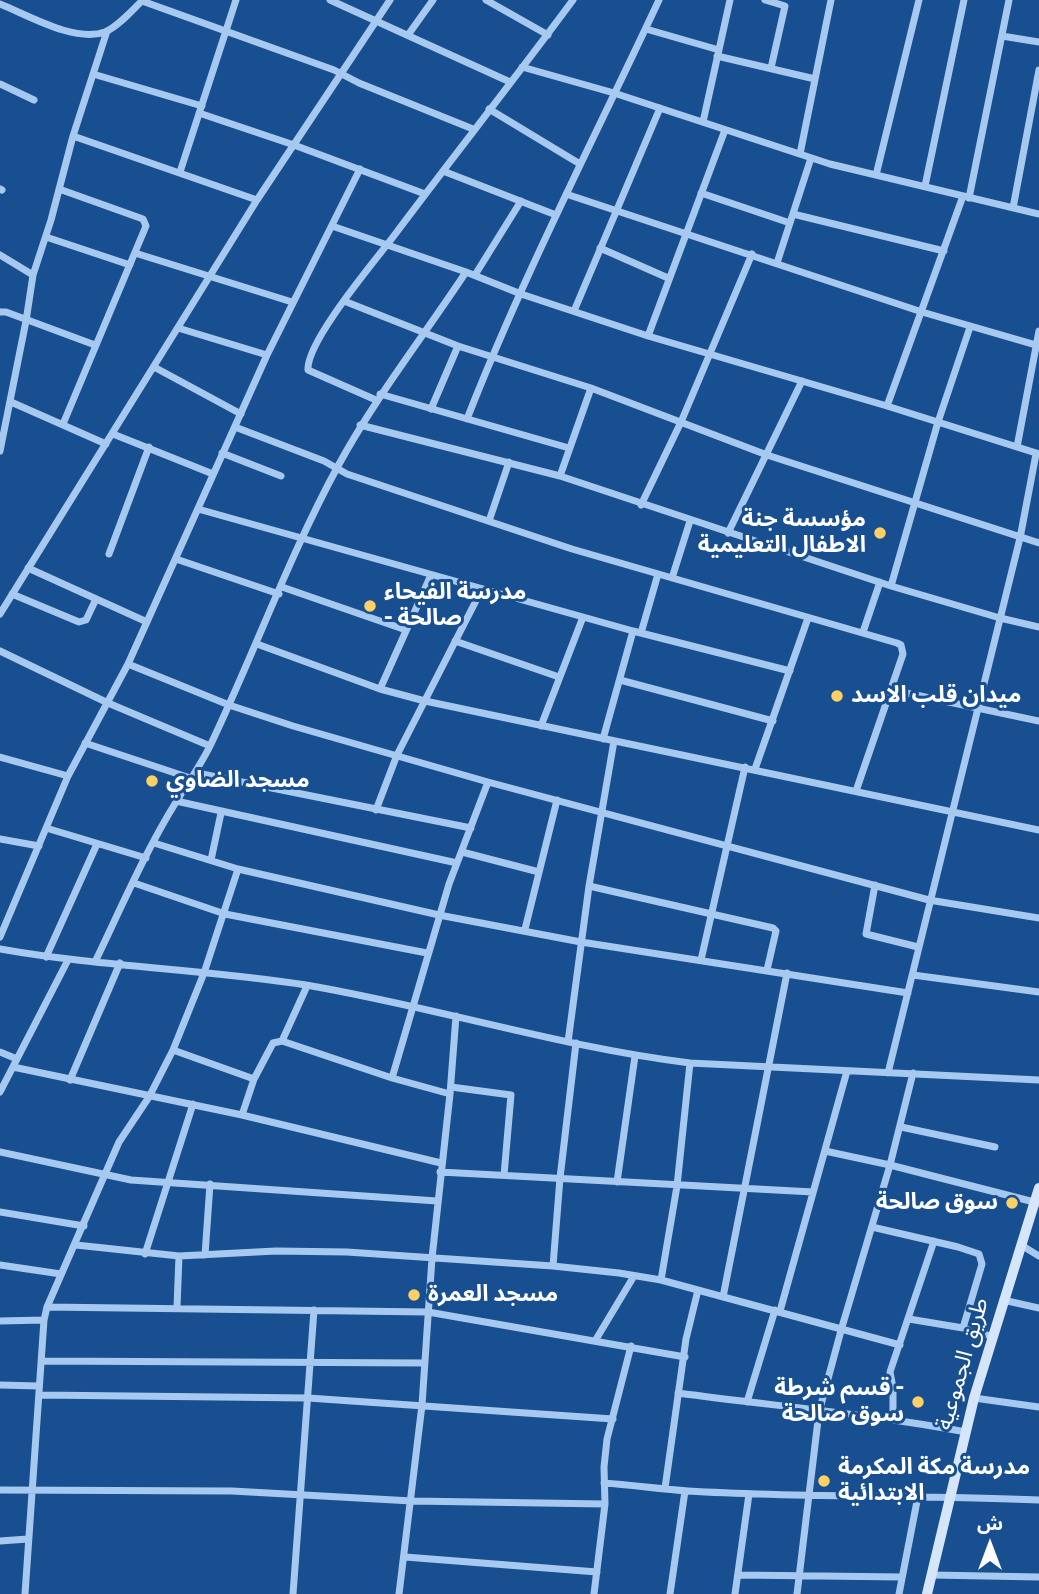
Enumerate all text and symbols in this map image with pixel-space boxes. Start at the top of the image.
place label: مؤسسة جنة الاطفال التعليمية [698,506,866,560]
marker: مؤسسة جنة الاطفال التعليمية [872,525,888,541]
place label: مدرسة الفيحاء - صالحة [384,579,527,633]
marker: مدرسة الفيحاء - صالحة [362,598,378,614]
place label: ميدان قلب الاسد [851,682,1021,710]
marker: ميدان قلب الاسد [829,688,845,704]
place label: مسجد الضاوي [166,767,310,795]
marker: مسجد الضاوي [144,773,160,789]
place label: سوق صالحة [876,1189,998,1217]
marker: سوق صالحة [1004,1195,1020,1211]
place label: مسجد العمرة [428,1281,558,1309]
marker: مسجد العمرة [406,1287,422,1303]
street label: طريق الجموعية [931,1295,995,1433]
place label: قسم شرطة - سوق صالحة [774,1375,904,1429]
marker: قسم شرطة - سوق صالحة [910,1394,926,1410]
place label: مدرسة مكة المكرمة الابتدائية [838,1454,1030,1508]
marker: مدرسة مكة المكرمة الابتدائية [816,1473,832,1489]
north arrow [955,1510,1025,1580]
text: ش [977,1512,1003,1535]

